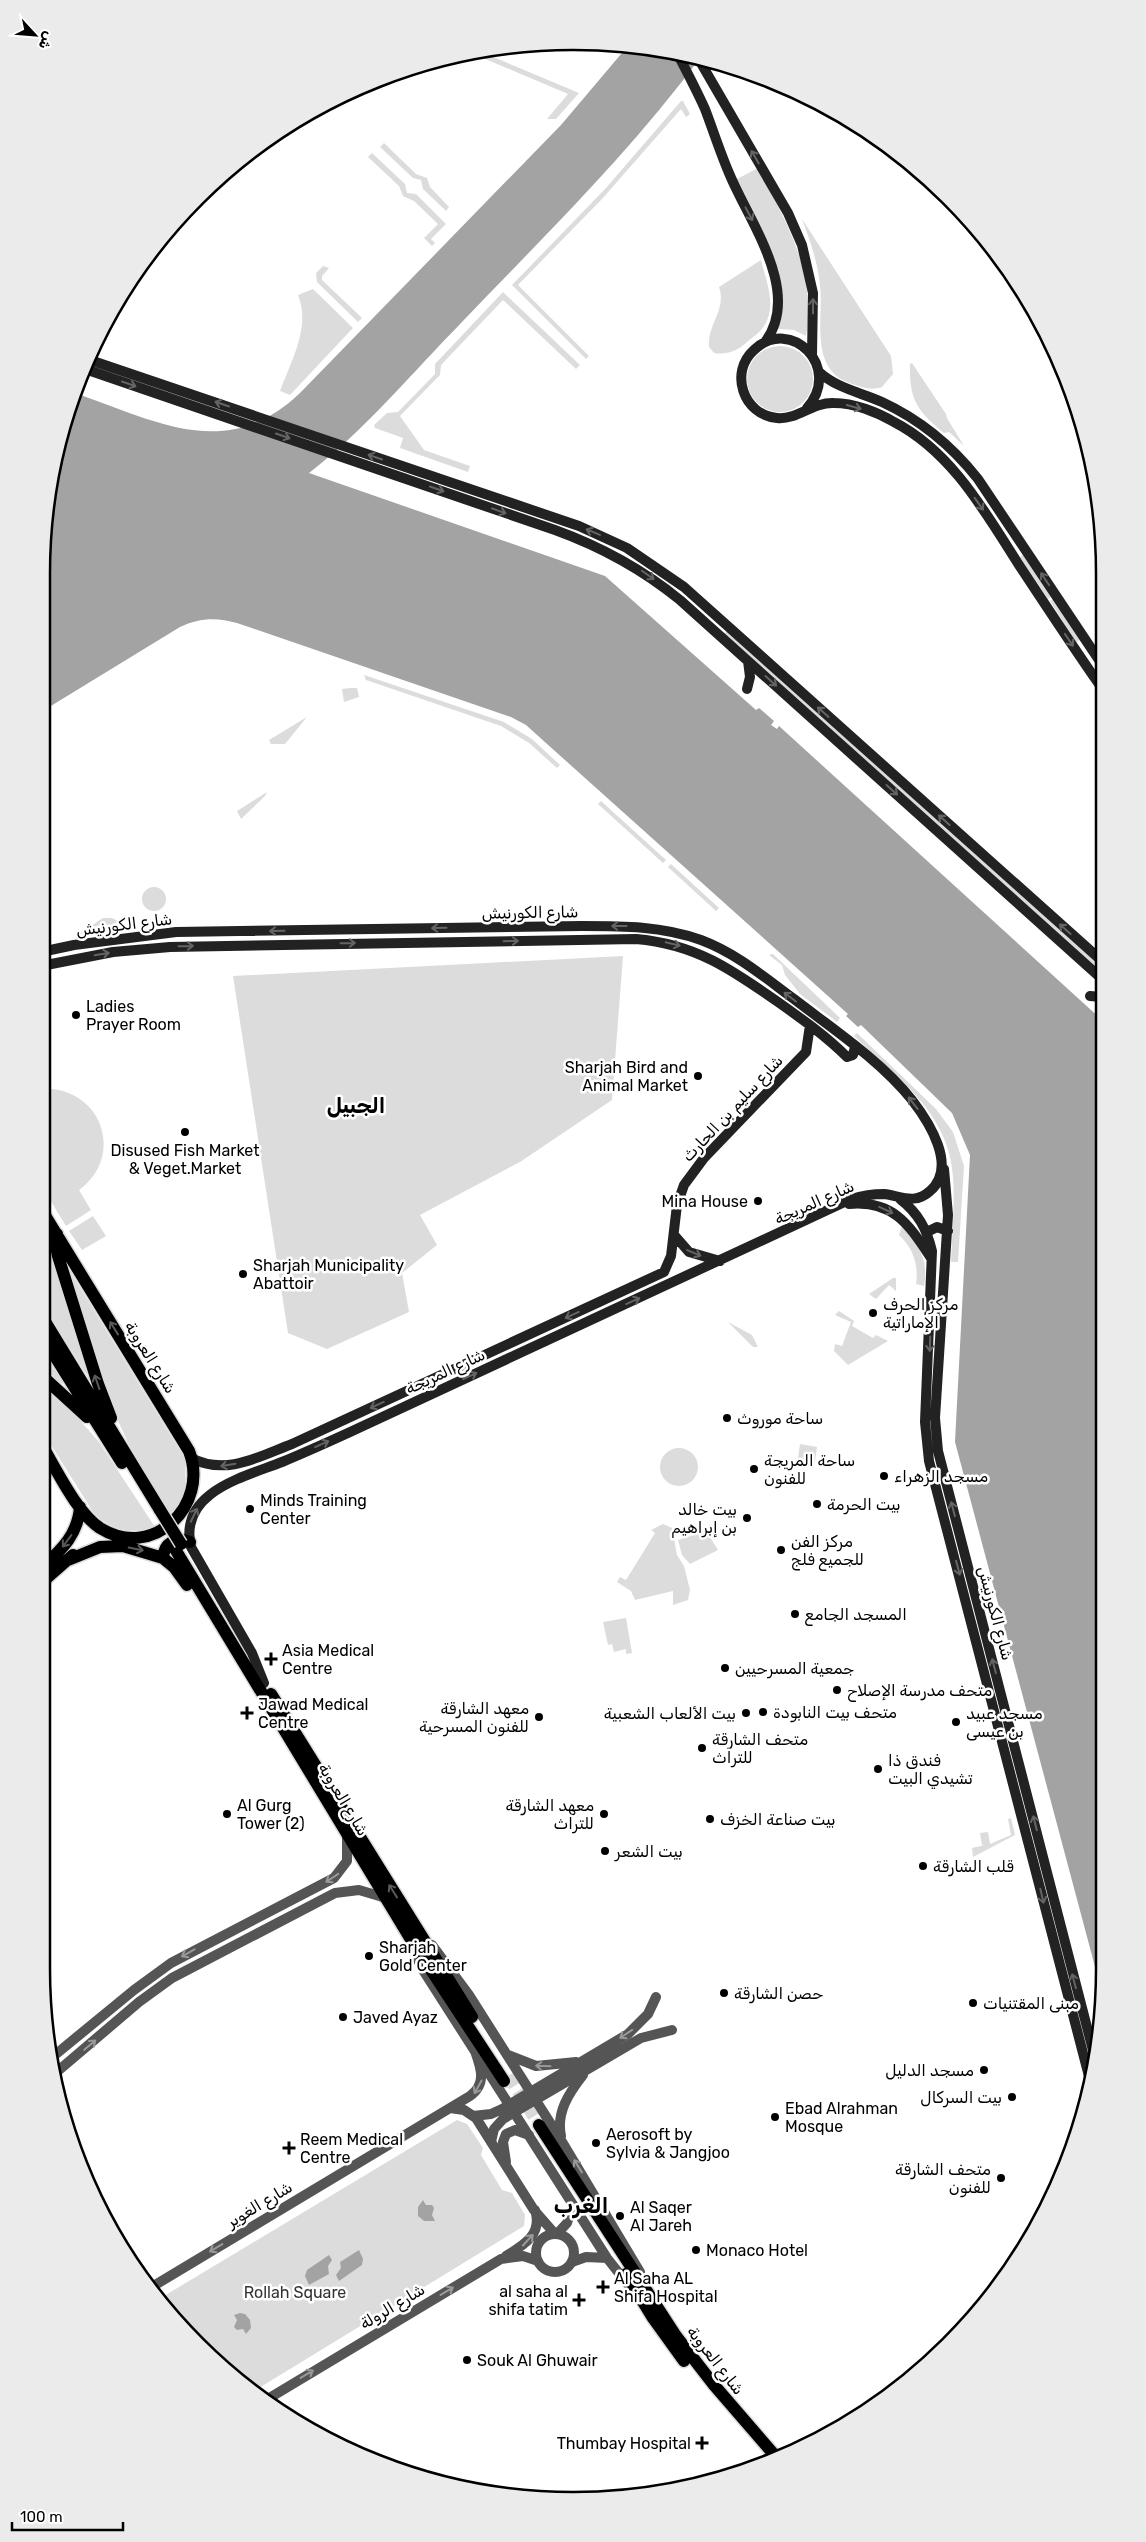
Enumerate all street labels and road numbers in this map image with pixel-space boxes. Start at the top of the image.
street label: شارع الكورنيش [481,902,579,925]
street label: شارع الكورنيش [75,909,173,942]
street label: شارع سليم بن الحارث [678,1051,788,1167]
street label: شارع المريجة [771,1176,858,1230]
street label: شارع العروبة [119,1318,180,1398]
street label: شارع المريجة [402,1345,489,1400]
street label: شارع الكورنيش [972,1564,1017,1663]
street label: شارع العروبة [313,1759,373,1840]
street label: شارع الغوير [222,2177,297,2234]
street label: شارع الرولة [356,2280,429,2335]
street label: شارع العروبة [681,2322,748,2400]

